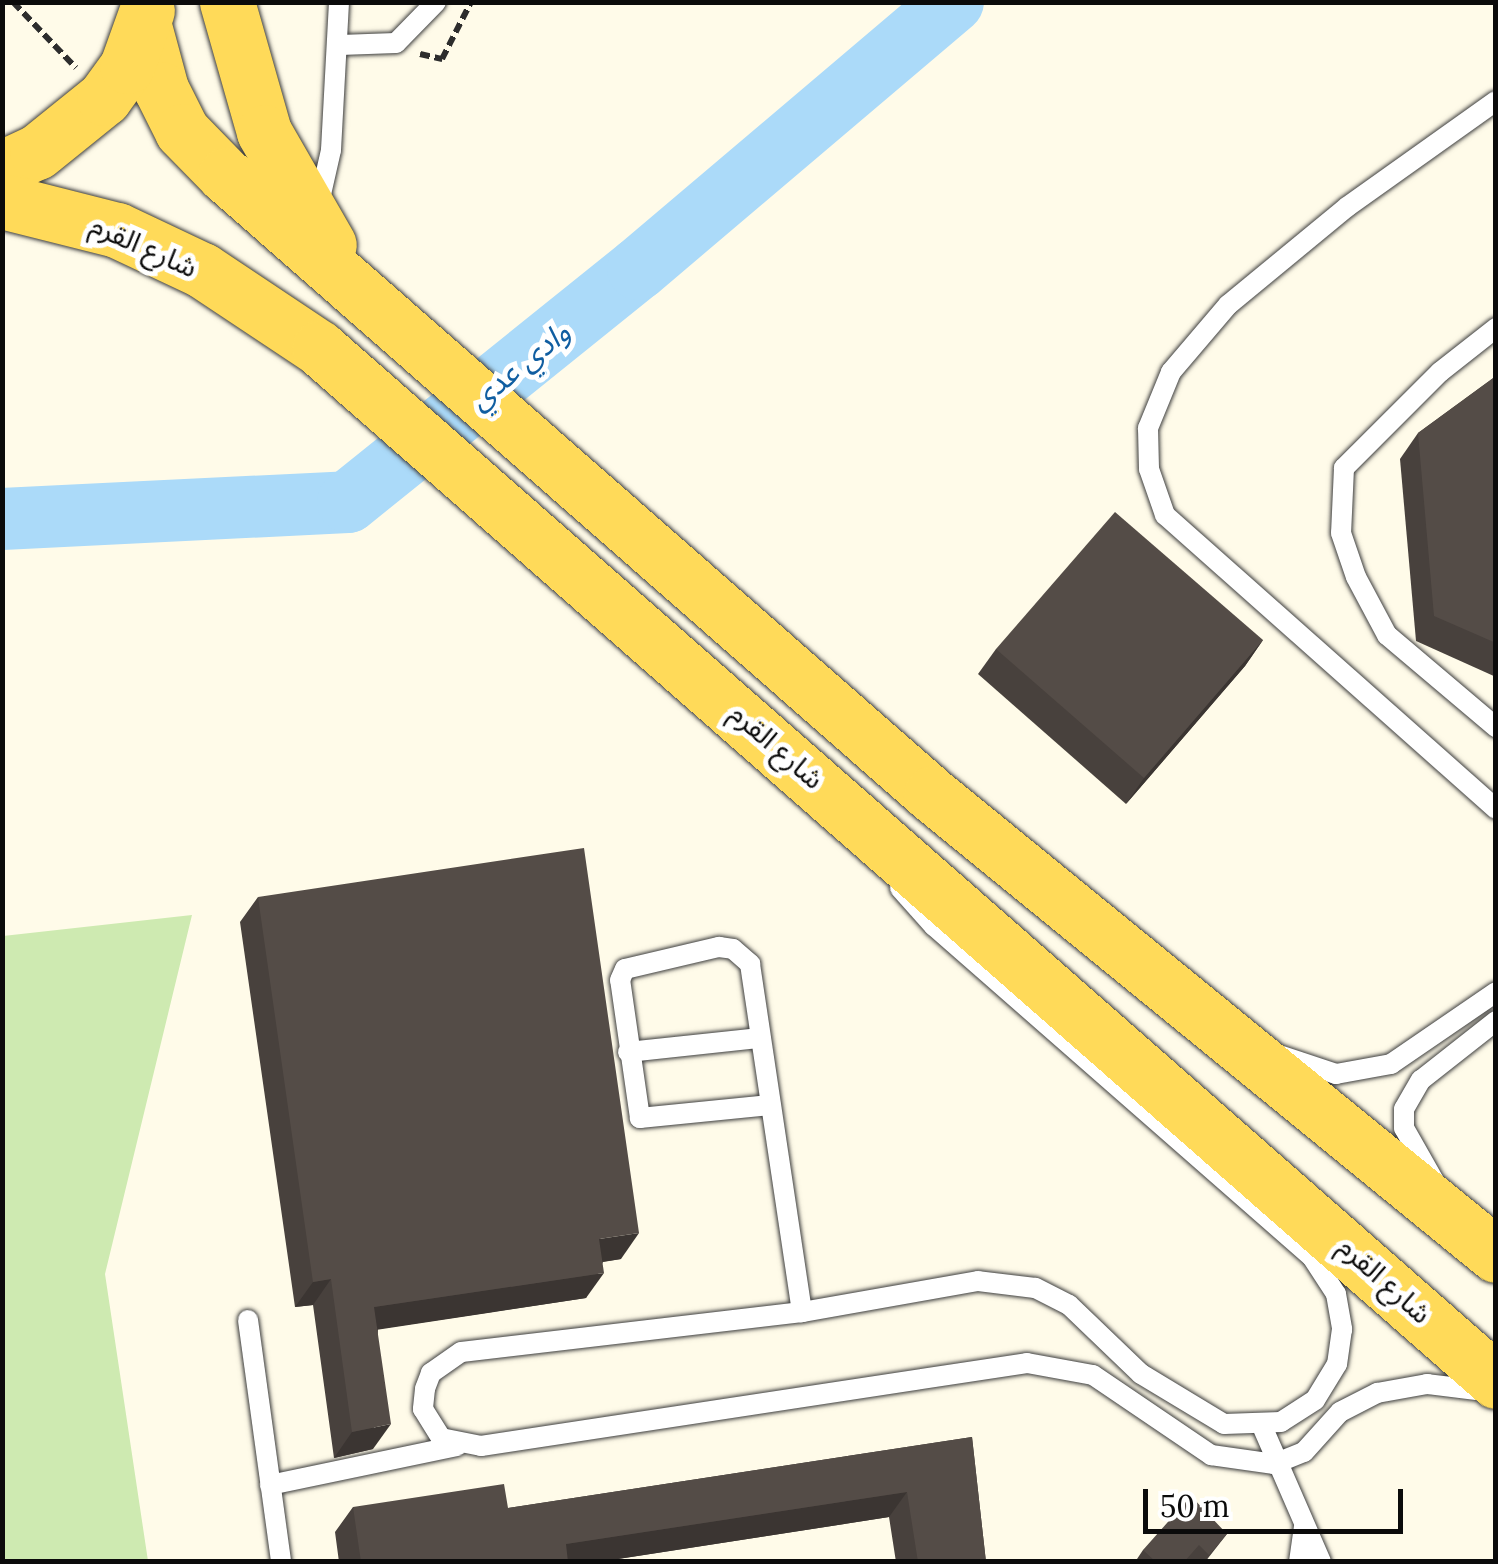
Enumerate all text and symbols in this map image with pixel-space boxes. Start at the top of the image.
street label: شارع القرم [85,208,203,284]
water label: وادي عدي [461,313,577,417]
street label: شارع القرم [723,696,831,796]
street label: شارع القرم [1332,1230,1438,1330]
scale bar [1148,1469,1408,1531]
text: 50 m [1160,1487,1230,1525]

